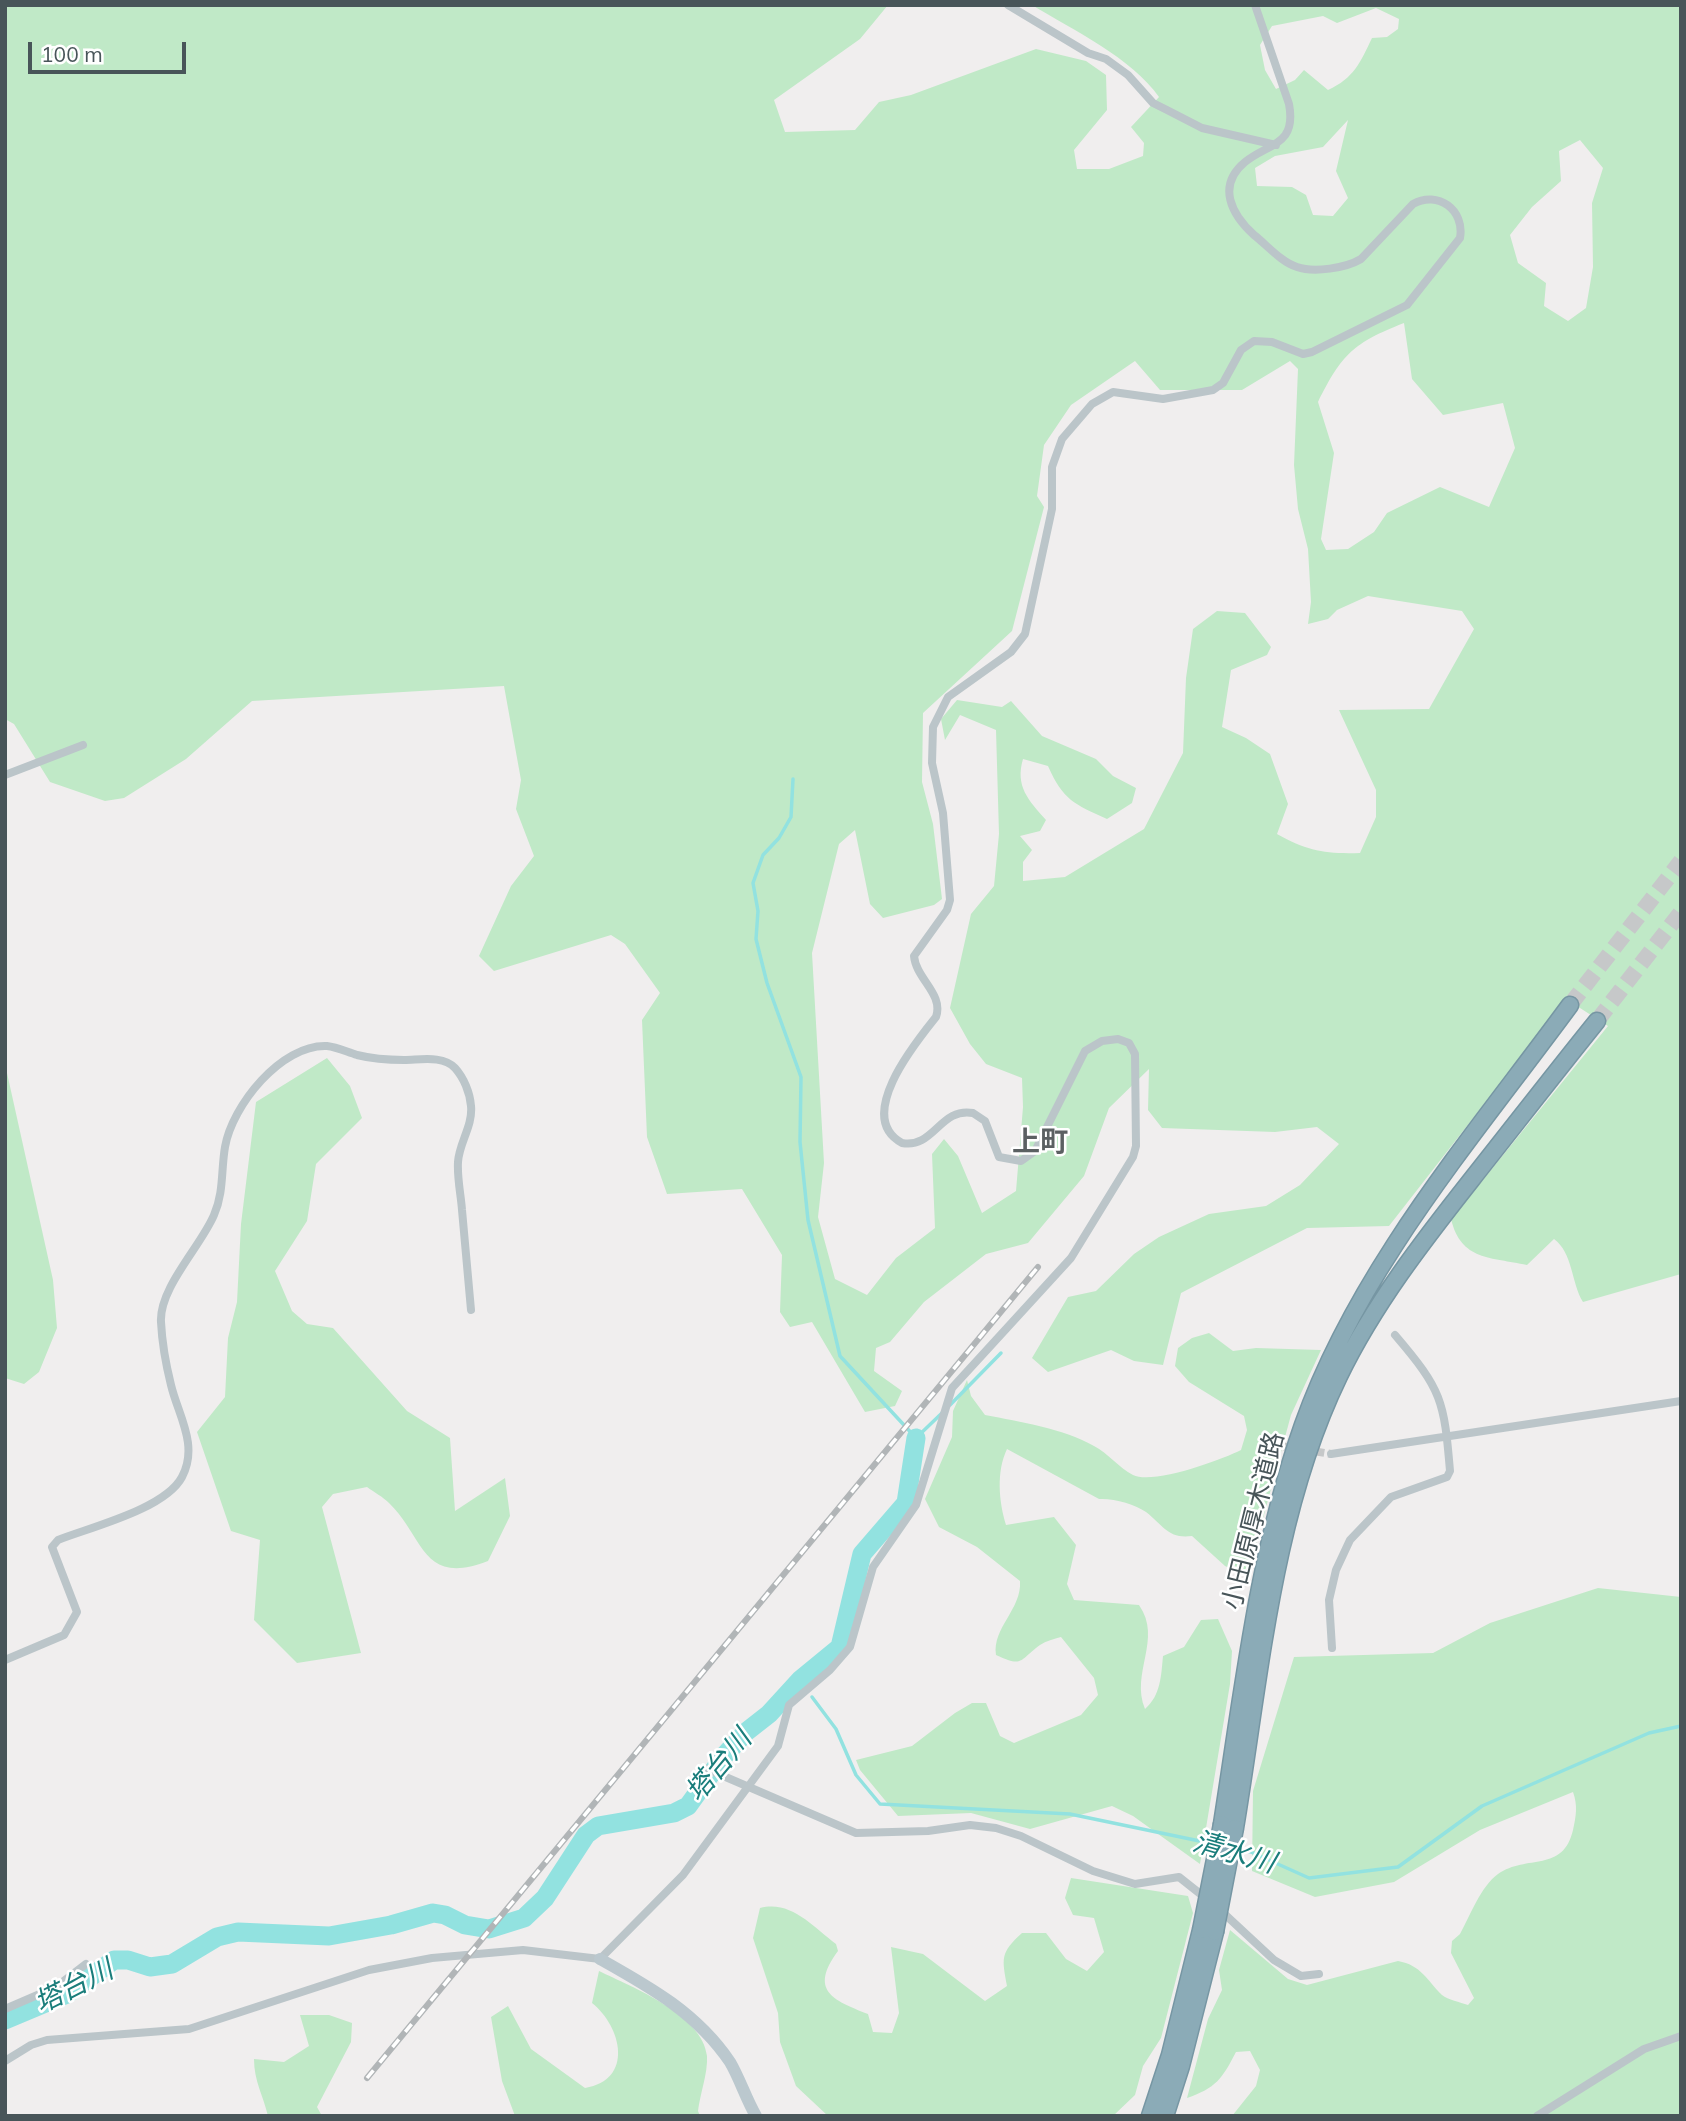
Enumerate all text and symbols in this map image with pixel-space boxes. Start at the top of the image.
scale bar [32,28,189,72]
text: 100 m [41,41,103,67]
district label: 上町 [1012,1126,1068,1160]
street label: 小田原厚木道路 [1217,1429,1291,1613]
water label: 塔台川 [679,1723,759,1809]
water label: 清水川 [1189,1825,1279,1881]
water label: 塔台川 [29,1953,119,2021]

